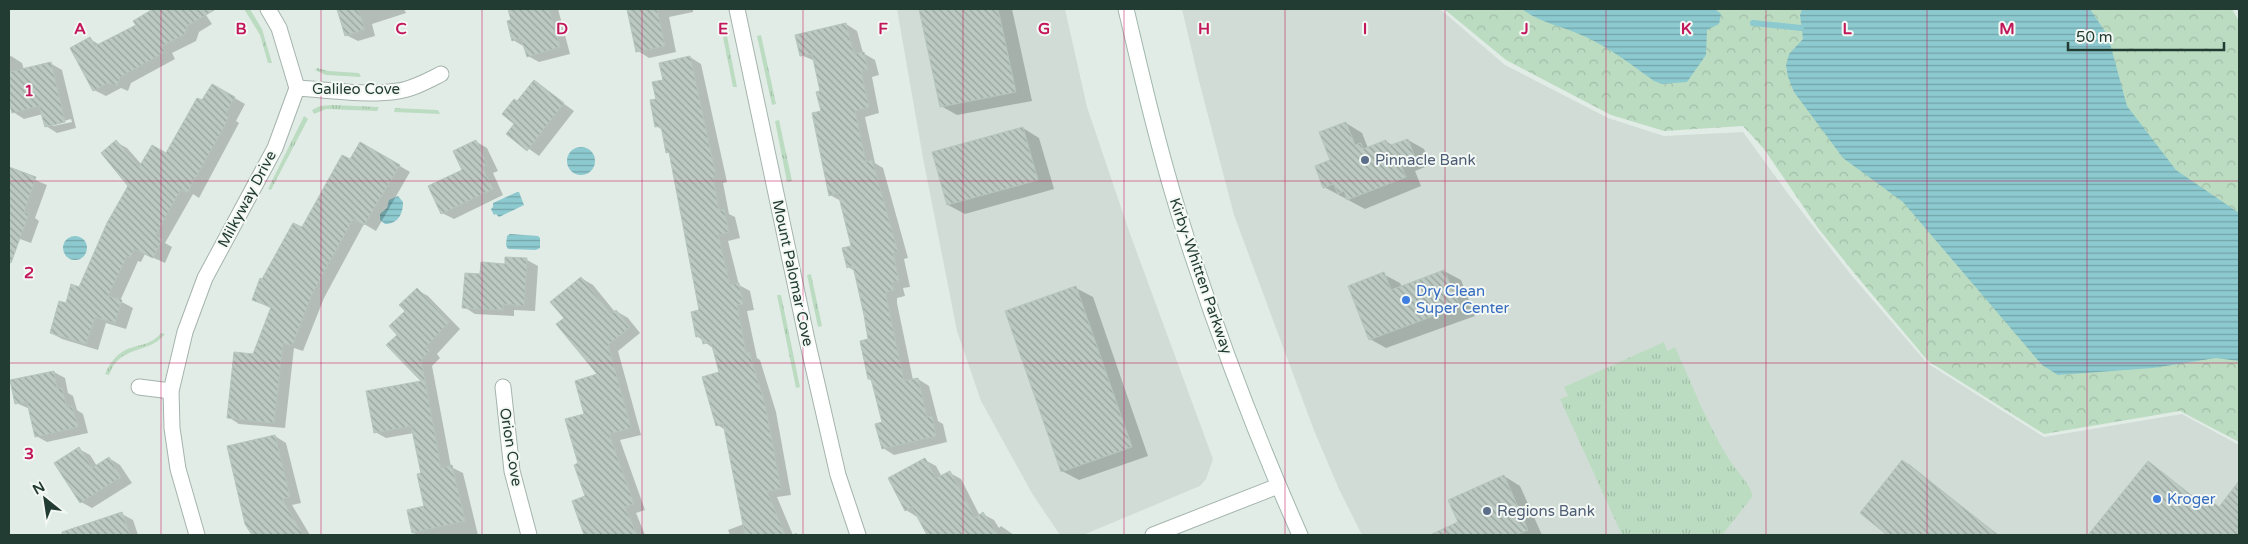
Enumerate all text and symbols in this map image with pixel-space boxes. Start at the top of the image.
text: A [74,19,86,39]
text: B [235,19,247,39]
text: C [395,19,407,39]
text: D [556,19,568,39]
text: E [718,19,728,39]
text: F [878,19,888,39]
text: G [1038,19,1050,39]
text: H [1198,19,1210,39]
text: I [1363,19,1367,39]
text: J [1520,19,1529,39]
text: K [1681,19,1692,39]
text: L [1842,19,1852,39]
text: M [1999,19,2015,39]
scale bar [2068,20,2224,52]
text: 50 m [2076,28,2113,46]
street label: Galileo Cove [312,80,400,98]
text: 1 [24,81,34,101]
street label: Milkyway Drive [214,148,280,250]
place label: Pinnacle Bank [1375,151,1476,169]
marker: Pinnacle Bank [1359,154,1371,166]
street label: Kirby-Whitten Parkway [1166,196,1236,356]
street label: Mount Palomar Cove [769,198,817,348]
text: 2 [24,263,34,283]
place label: Dry Clean Super Center [1416,282,1510,317]
marker: Dry Clean Super Center [1400,294,1412,306]
street label: Orion Cove [496,406,526,488]
text: 3 [24,444,34,464]
north arrow [20,474,70,524]
text: N [30,478,48,498]
place label: Kroger [2167,490,2216,508]
marker: Kroger [2151,493,2163,505]
place label: Regions Bank [1497,502,1595,520]
marker: Regions Bank [1481,505,1493,517]

